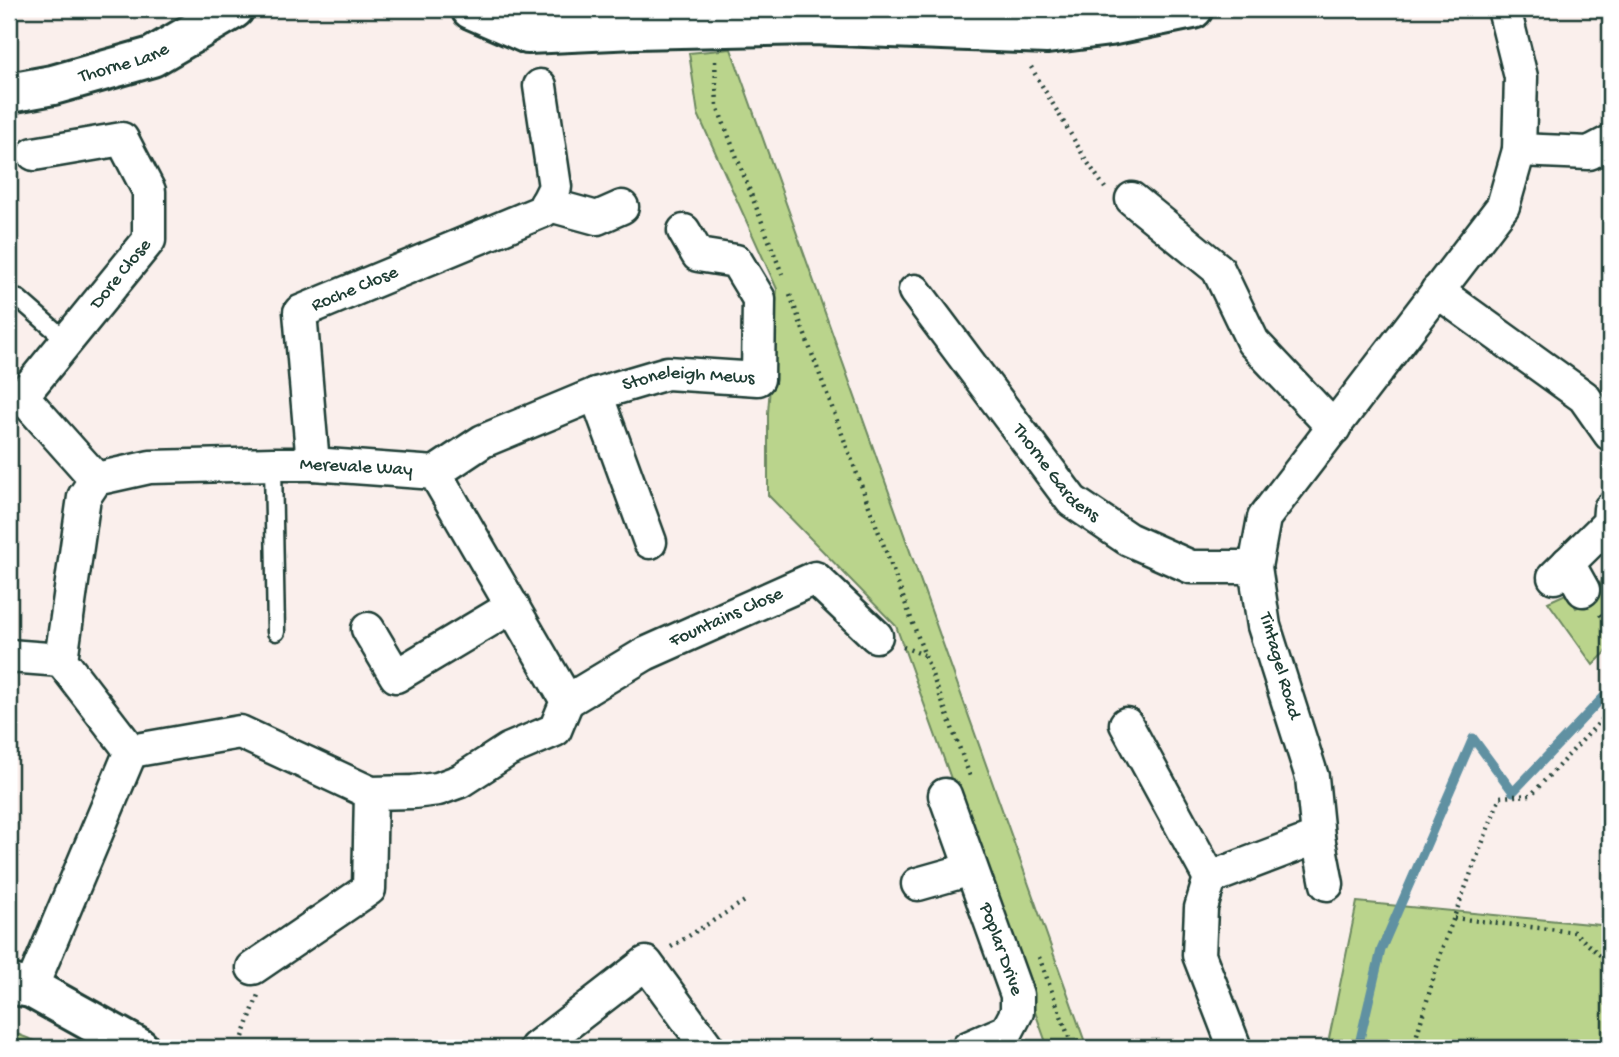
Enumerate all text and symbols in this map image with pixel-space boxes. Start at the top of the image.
street label: Thorne Lane [75,38,174,89]
street label: Dore Close [84,234,157,316]
street label: Roche Close [308,261,402,317]
street label: Stoneleigh Mews [620,361,756,397]
street label: Thorne Gardens [1006,419,1105,528]
street label: Merevale Way [299,454,414,482]
street label: Fountains Close [665,582,787,653]
street label: Tintagel Road [1253,609,1306,724]
street label: Poplar Drive [973,899,1028,999]

